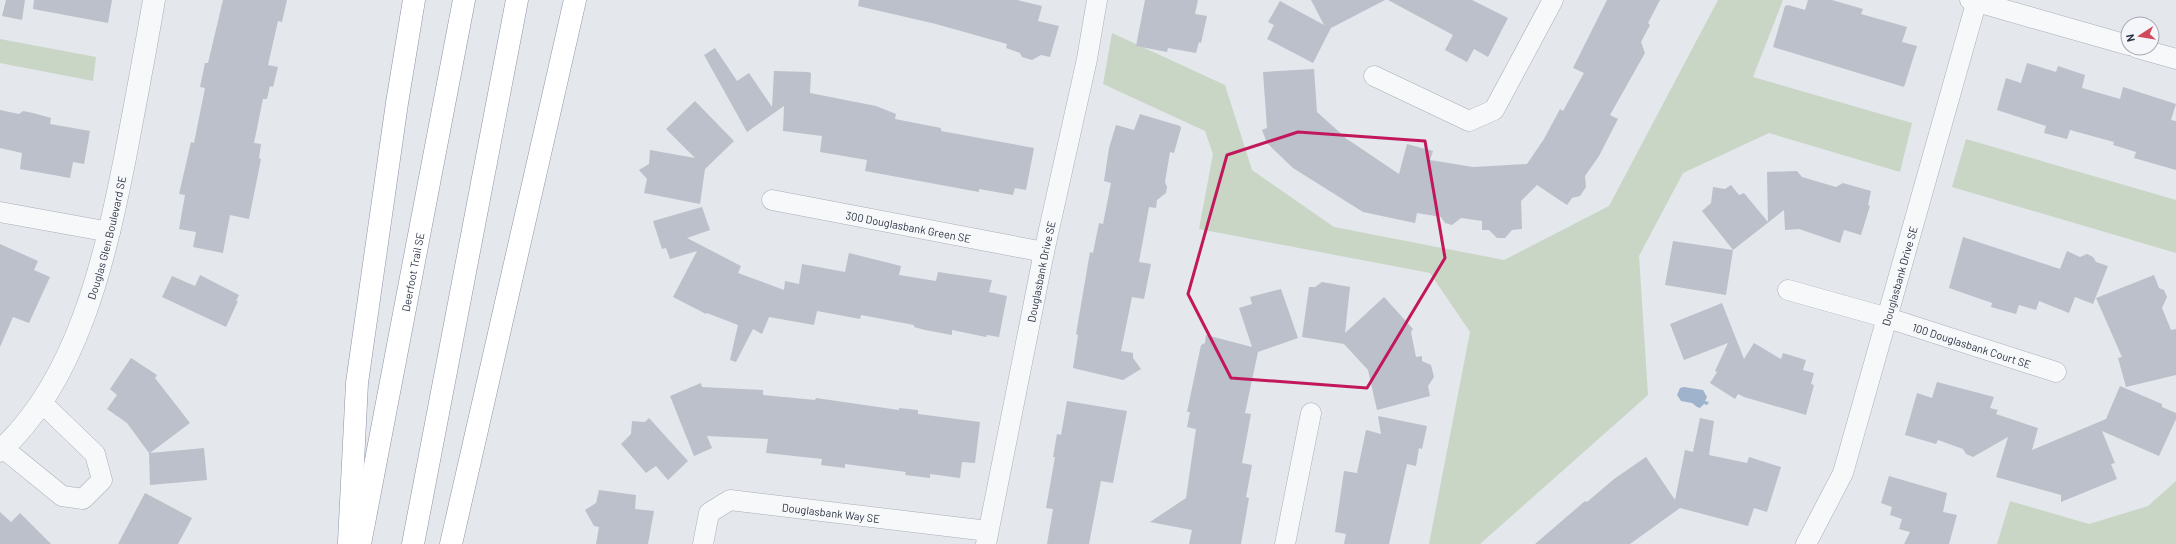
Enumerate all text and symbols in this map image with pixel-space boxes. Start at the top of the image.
north arrow [2120,16,2160,56]
text: N [2123,33,2137,43]
street label: Douglas Glen Boulevard SE [84,174,128,301]
street label: 300 Douglasbank Green SE [845,208,973,245]
street label: Douglasbank Drive SE [1024,219,1057,323]
street label: Douglasbank Drive SE [1879,224,1919,327]
street label: Deerfoot Trail SE [398,231,426,313]
street label: 100 Douglasbank Court SE [1911,320,2033,370]
street label: Douglasbank Way SE [781,500,881,525]

